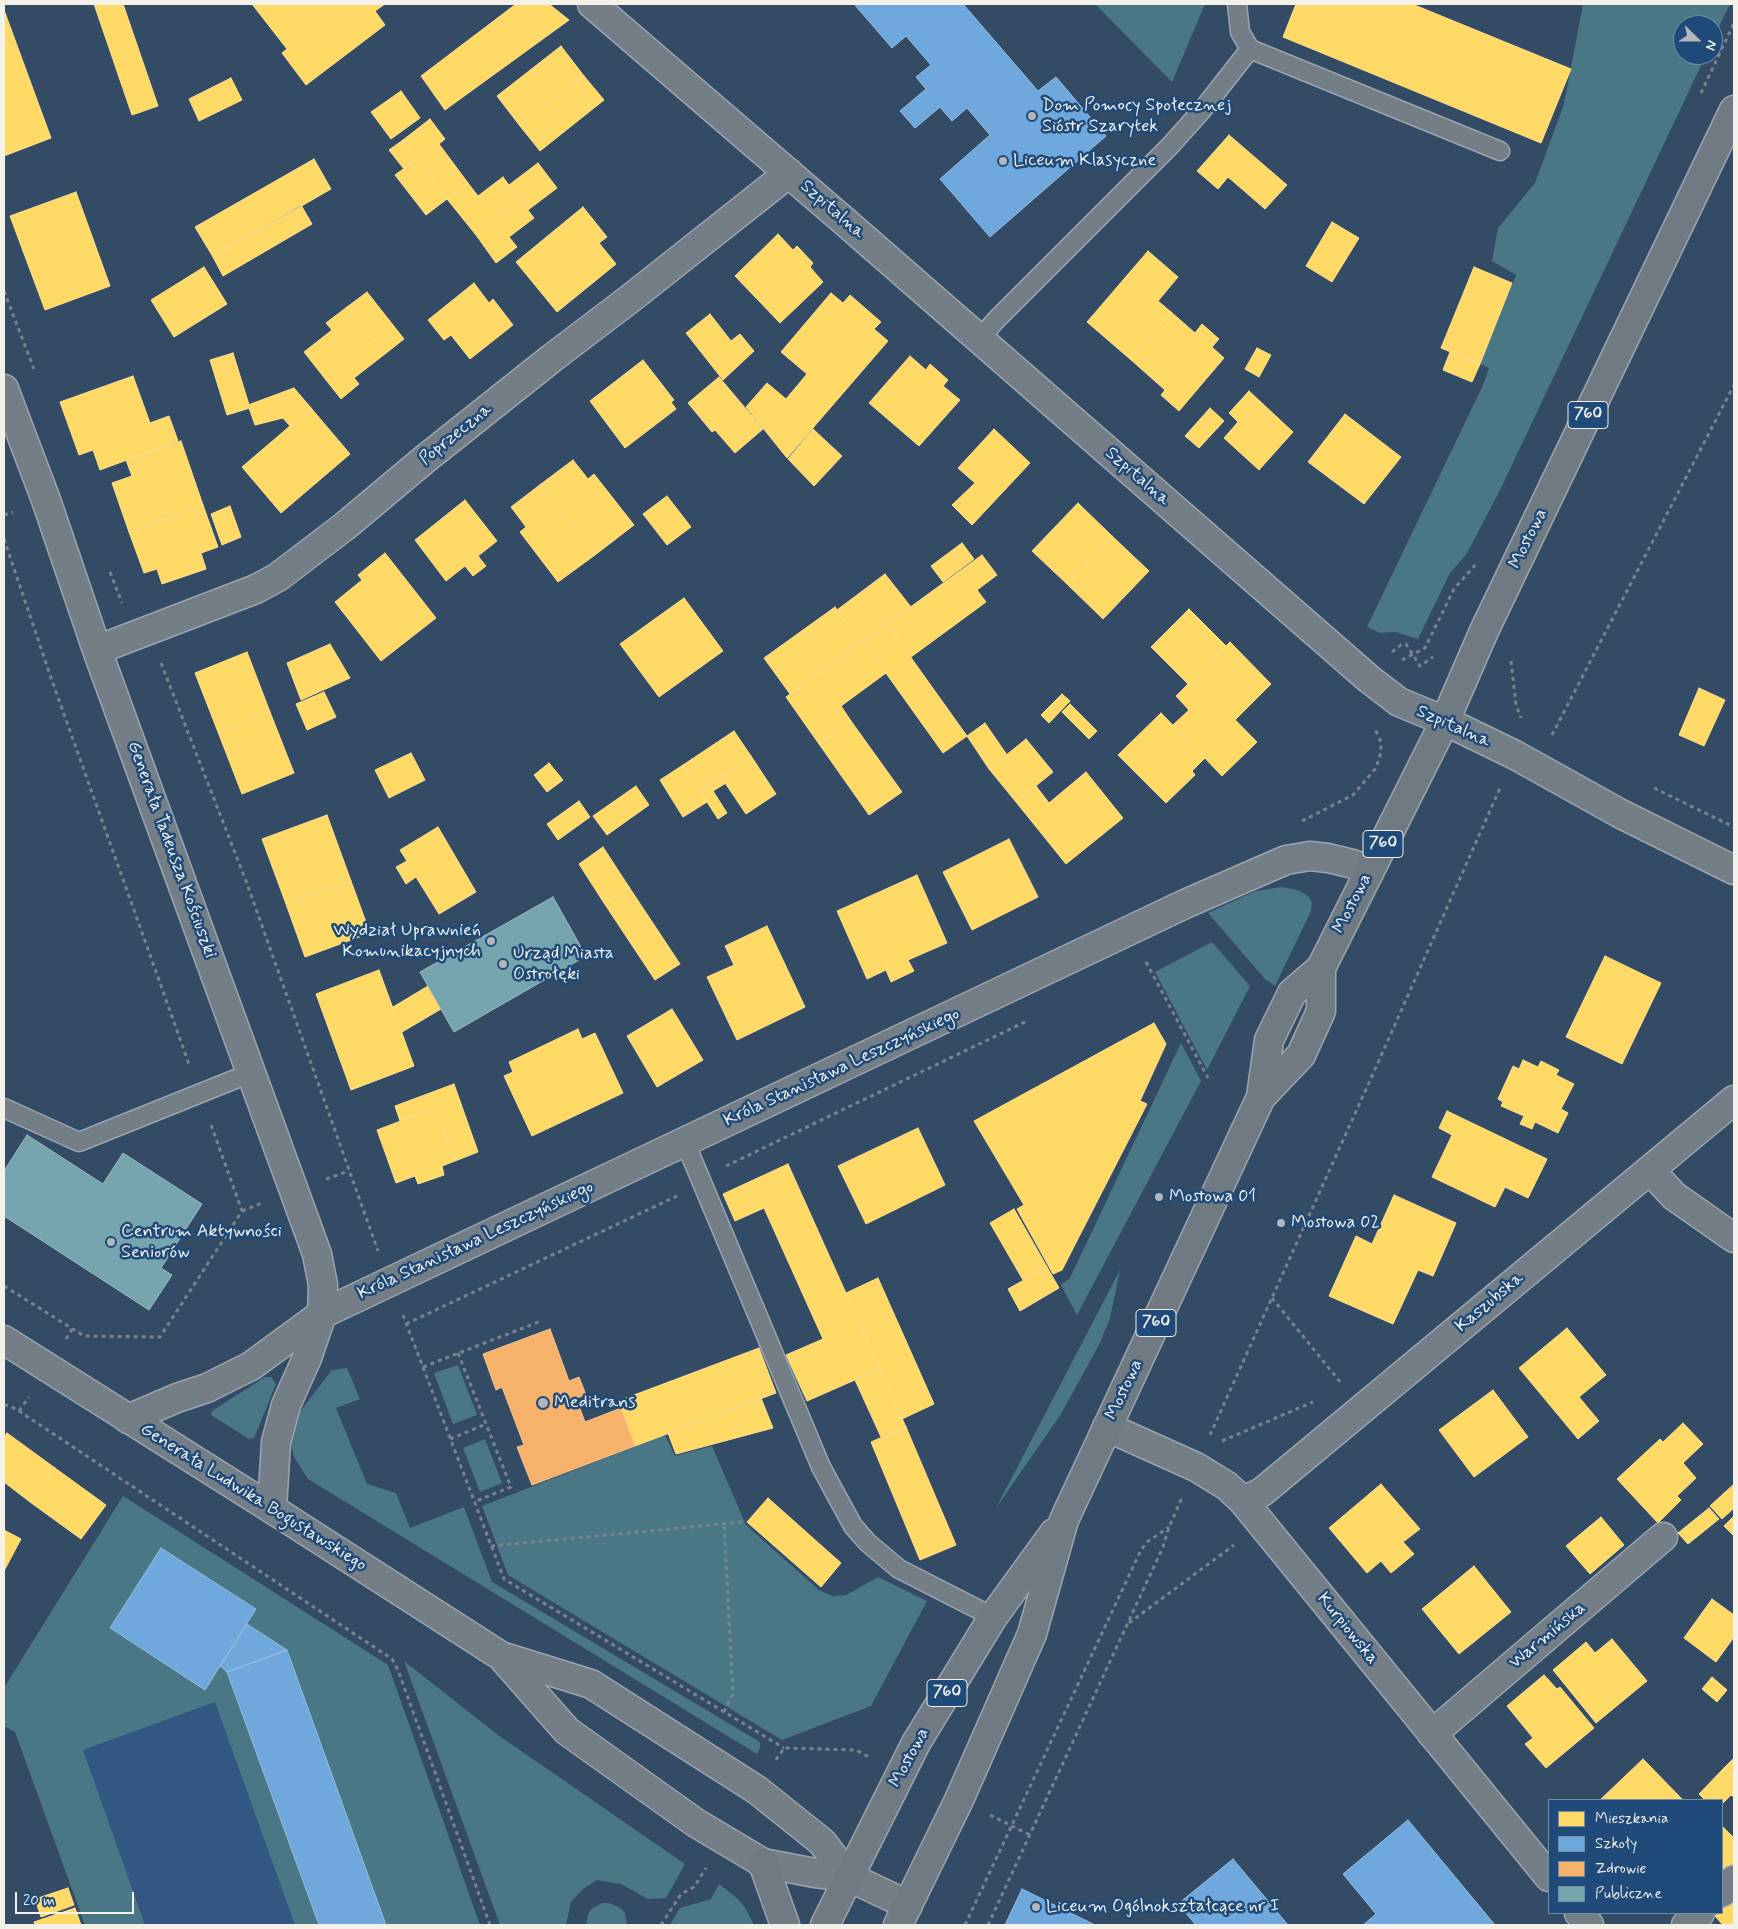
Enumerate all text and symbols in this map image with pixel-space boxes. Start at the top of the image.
north arrow [1673,15,1723,65]
text: N [1701,38,1721,53]
place label: Dom Pomocy Społecznej Sióstr Szarytek [1042,95,1231,138]
marker: Dom Pomocy Społecznej Sióstr Szarytek [1026,110,1038,122]
place label: Liceum Klasyczne [1013,150,1156,172]
marker: Liceum Klasyczne [997,155,1009,167]
street label: Szpitalna [795,176,869,244]
street label: Poprzeczna [415,399,497,471]
road number: 760 [1568,402,1608,428]
street label: Szpitalna [1100,443,1174,511]
street label: Mostowa [1505,505,1553,573]
street label: Szpitalna [1413,701,1493,753]
street label: Generała Tadeusza Kościuszki [122,739,220,961]
road number: 760 [1363,831,1403,858]
street label: Mostowa [1329,870,1377,938]
place label: Wydział Uprawnień Komunikacyjnych [333,920,481,962]
marker: Wydział Uprawnień Komunikacyjnych [485,935,497,947]
place label: Urząd Miasta Ostrołęki [513,943,614,986]
marker: Urząd Miasta Ostrołęki [497,958,509,970]
street label: Króla Stanisława Leszczyńskiego [721,1004,963,1132]
street label: Króla Stanisława Leszczyńskiego [355,1177,597,1305]
place label: Mostowa 01 [1169,1186,1256,1208]
marker: Mostowa 01 [1153,1191,1165,1203]
place label: Mostowa 02 [1291,1212,1380,1234]
marker: Mostowa 02 [1275,1217,1287,1229]
place label: Centrum Aktywności Seniorów [121,1221,282,1264]
marker: Centrum Aktywności Seniorów [105,1236,117,1248]
street label: Kaszubska [1452,1268,1528,1338]
road number: 760 [1136,1310,1176,1336]
street label: Mostowa [1102,1356,1148,1424]
place label: Meditrans [554,1392,635,1414]
marker: Meditrans [536,1396,550,1410]
street label: Generała Ludwika Bogusławskiego [136,1419,370,1577]
street label: Kurpiowska [1312,1589,1382,1669]
street label: Warmińska [1505,1598,1591,1674]
road number: 760 [927,1680,967,1706]
street label: Mostowa [885,1725,935,1791]
legend [1548,1799,1723,1914]
text: Mieszkania [1595,1809,1668,1829]
text: Szkoły [1595,1834,1637,1854]
text: Zdrowie [1595,1859,1646,1879]
scale bar [18,1882,136,1914]
text: Publiczne [1595,1884,1662,1904]
text: 20 m [23,1891,55,1911]
place label: Liceum Ogólnokształcące nr I [1046,1896,1280,1918]
marker: Liceum Ogólnokształcące nr I [1030,1901,1042,1913]

